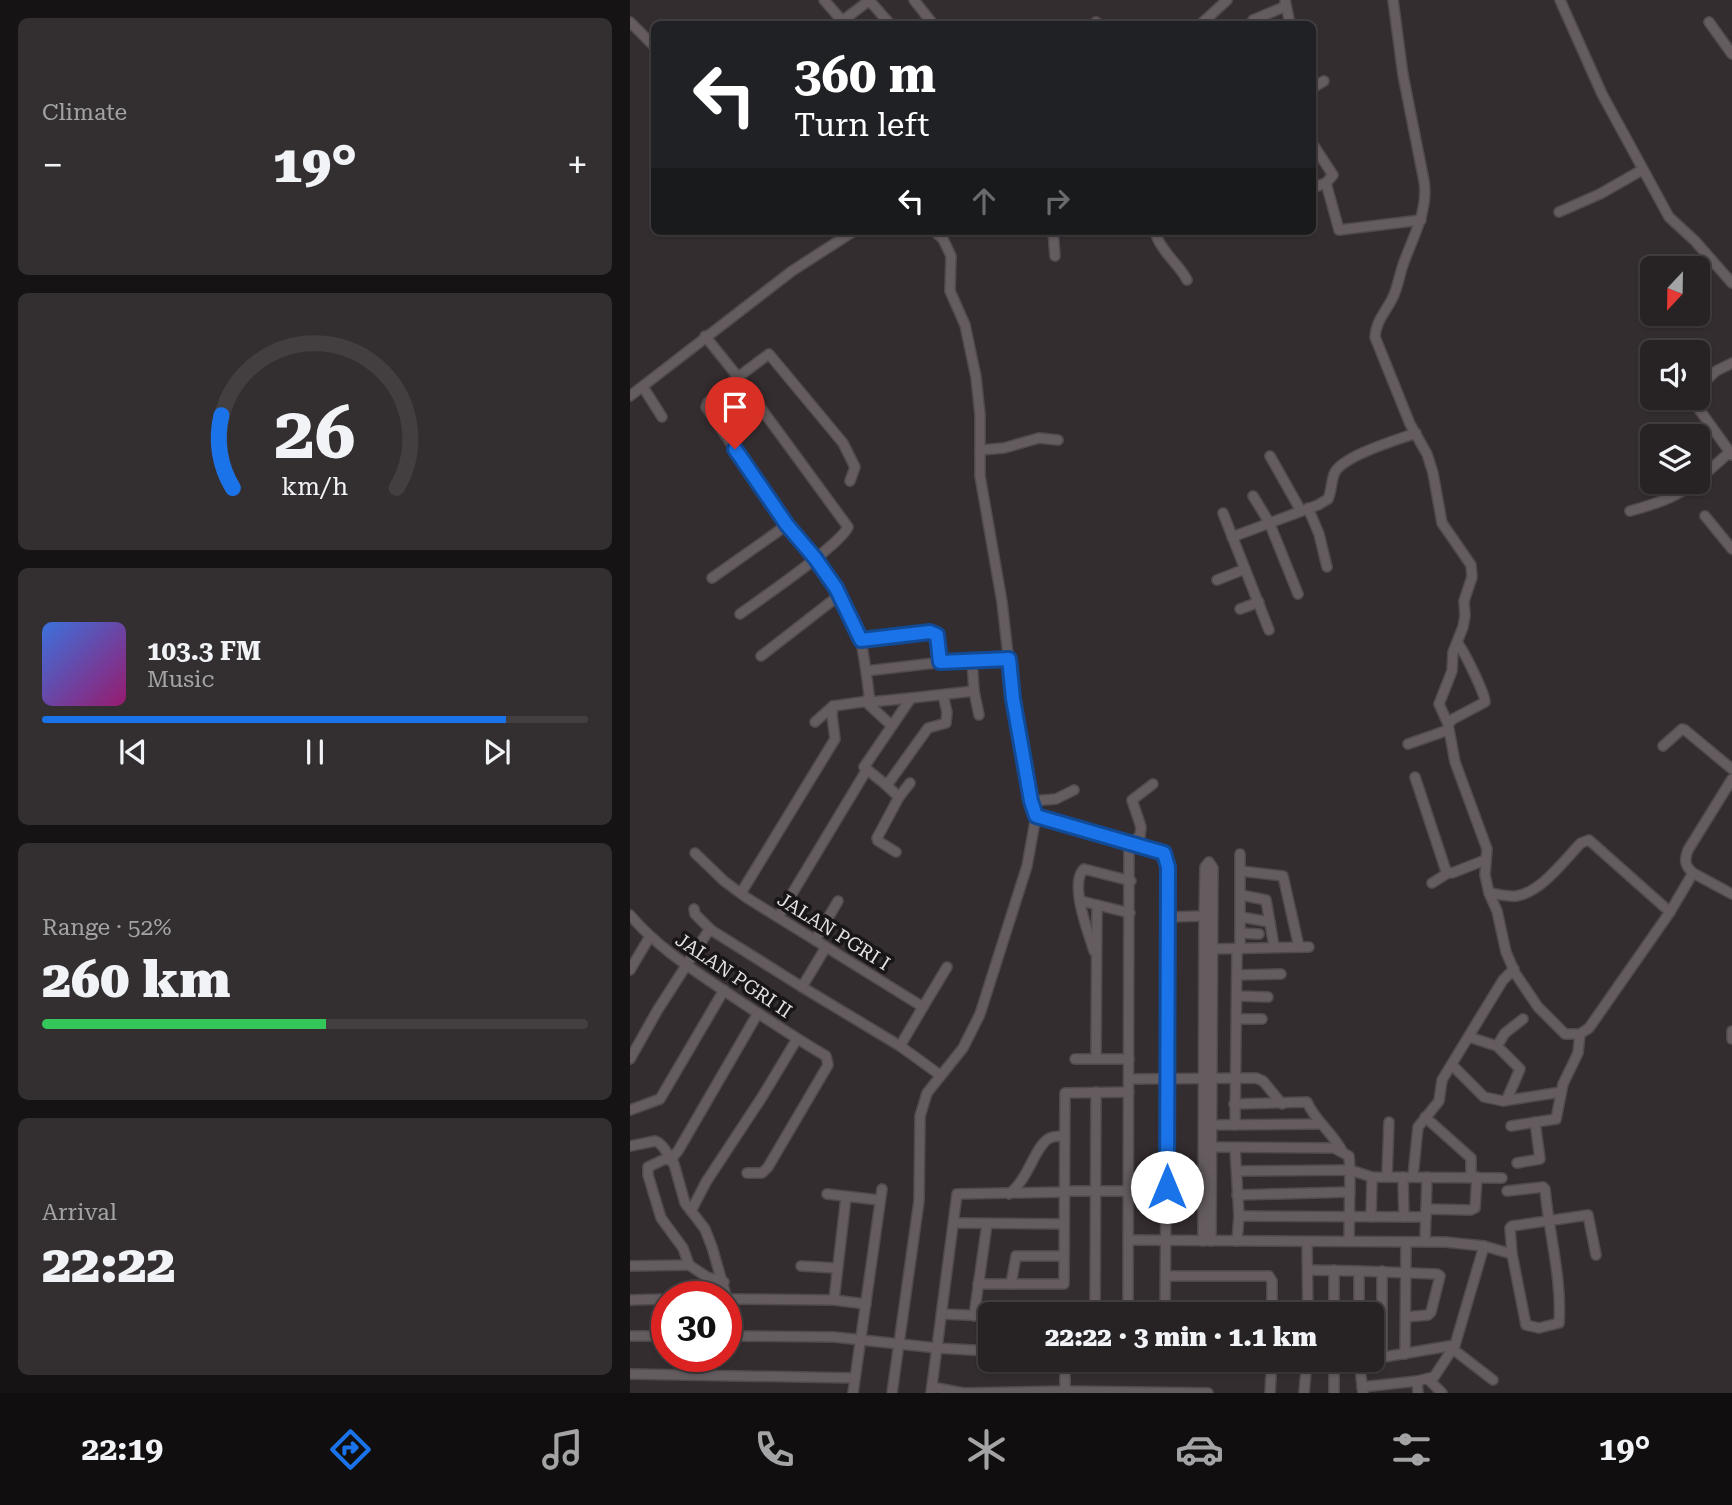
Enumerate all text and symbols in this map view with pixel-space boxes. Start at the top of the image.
text: 360 m [794,47,936,104]
icon: left [679,49,770,140]
text: Climate [42,99,127,126]
text: Turn left [794,106,929,144]
text: 19° [273,134,357,195]
text: − [42,143,63,187]
text: + [567,143,588,187]
icon: left [892,182,930,220]
icon: ahead [965,182,1003,220]
icon: right [1038,182,1076,220]
north arrow [1640,256,1710,326]
map controls [1640,256,1710,494]
button: sound [1640,340,1710,410]
pin [705,377,765,449]
icon: arrive [716,388,754,426]
text: 26 [274,391,356,476]
button: layers [1640,424,1710,494]
text: km/h [282,471,348,500]
text: 103.3 FM [147,636,261,666]
text: Music [147,666,214,693]
icon: previous [114,733,152,771]
icon: pause [296,733,334,771]
icon: next [478,733,516,771]
street label: JALAN PGRI I [773,888,894,975]
text: Range · 52% [42,914,171,941]
street label: JALAN PGRI II [671,928,796,1023]
text: 260 km [42,949,230,1010]
position arrow [1130,1150,1204,1224]
text: Arrival [42,1199,117,1226]
text: 22:22 [42,1234,176,1295]
speed limit sign: 30 [651,1281,742,1372]
text: 22:22 · 3 min · 1.1 km [1045,1322,1317,1352]
icon: directions [326,1425,375,1474]
icon: music [538,1425,587,1474]
icon: phone [750,1425,799,1474]
icon: climate [962,1425,1011,1474]
icon: car [1175,1425,1224,1474]
icon: filters [1387,1425,1436,1474]
text: 22:19 [82,1430,163,1468]
text: 19° [1599,1430,1650,1468]

